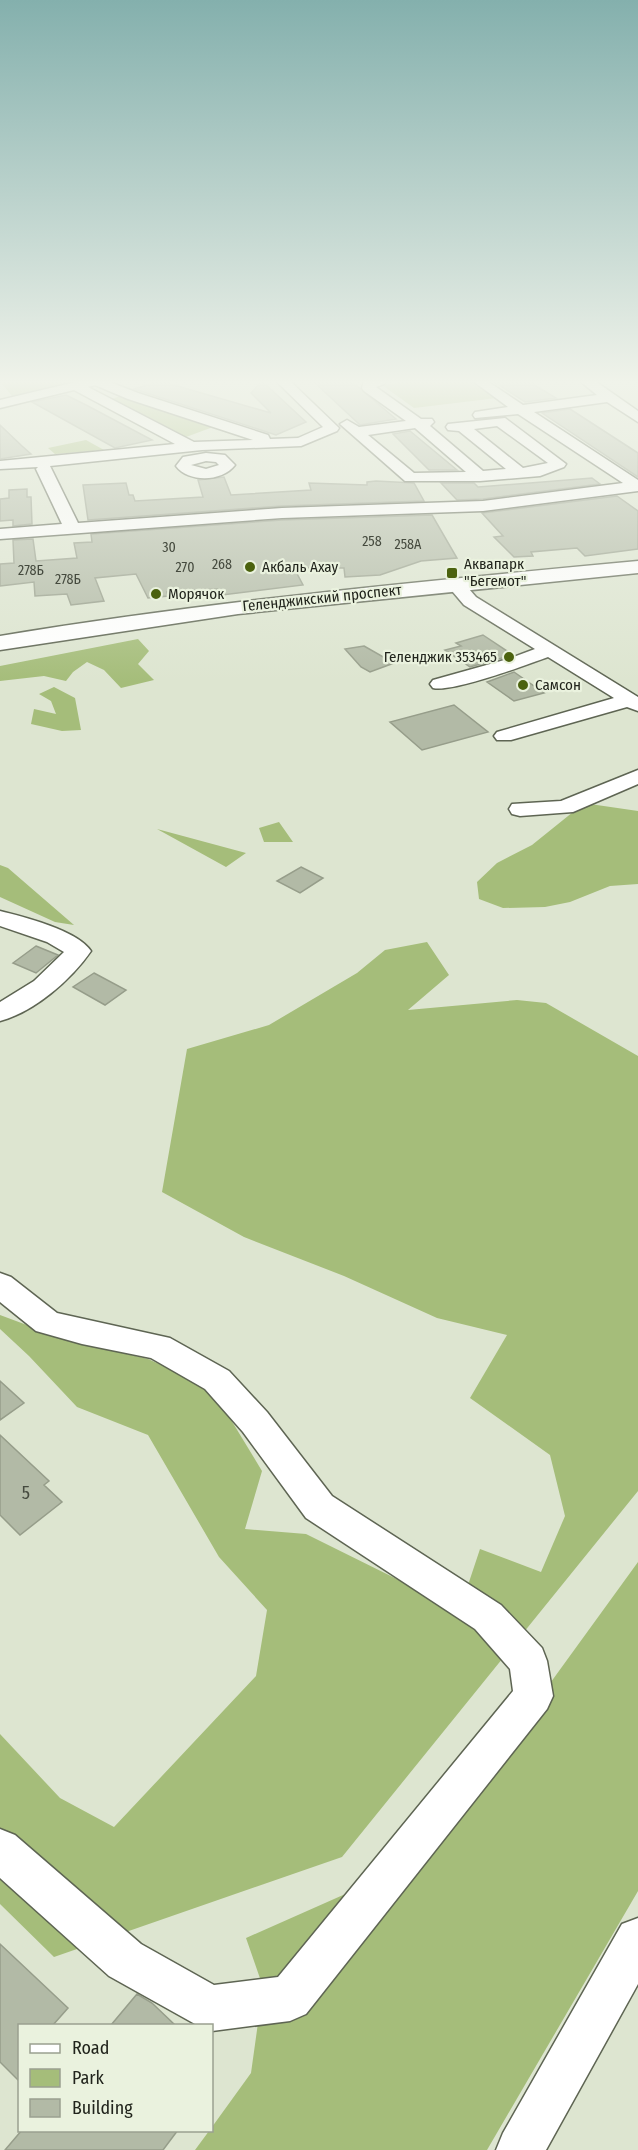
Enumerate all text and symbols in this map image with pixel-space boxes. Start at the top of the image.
house number: 258 [362,533,382,550]
house number: 258А [395,536,422,553]
house number: 30 [162,539,176,556]
place label: Аквапарк "Бегемот" [464,555,526,590]
house number: 268 [212,556,232,573]
place label: Акбаль Ахау [262,558,338,576]
house number: 270 [176,559,194,576]
marker: Акбаль Ахау [243,560,257,574]
house number: 278Б [18,562,44,579]
marker: Аквапарк "Бегемот" [445,566,459,580]
house number: 278Б [55,571,81,588]
street label: Геленджикский проспект [242,581,403,615]
place label: Морячок [168,585,224,603]
marker: Морячок [149,587,163,601]
place label: Геленджик 353465 [384,648,497,666]
marker: Геленджик 353465 [502,650,516,664]
place label: Самсон [535,676,581,694]
marker: Самсон [516,678,530,692]
house number: 5 [22,1482,30,1504]
legend [18,2024,213,2132]
text: Road [72,2037,109,2059]
text: Park [72,2067,105,2089]
text: Building [72,2097,133,2119]

